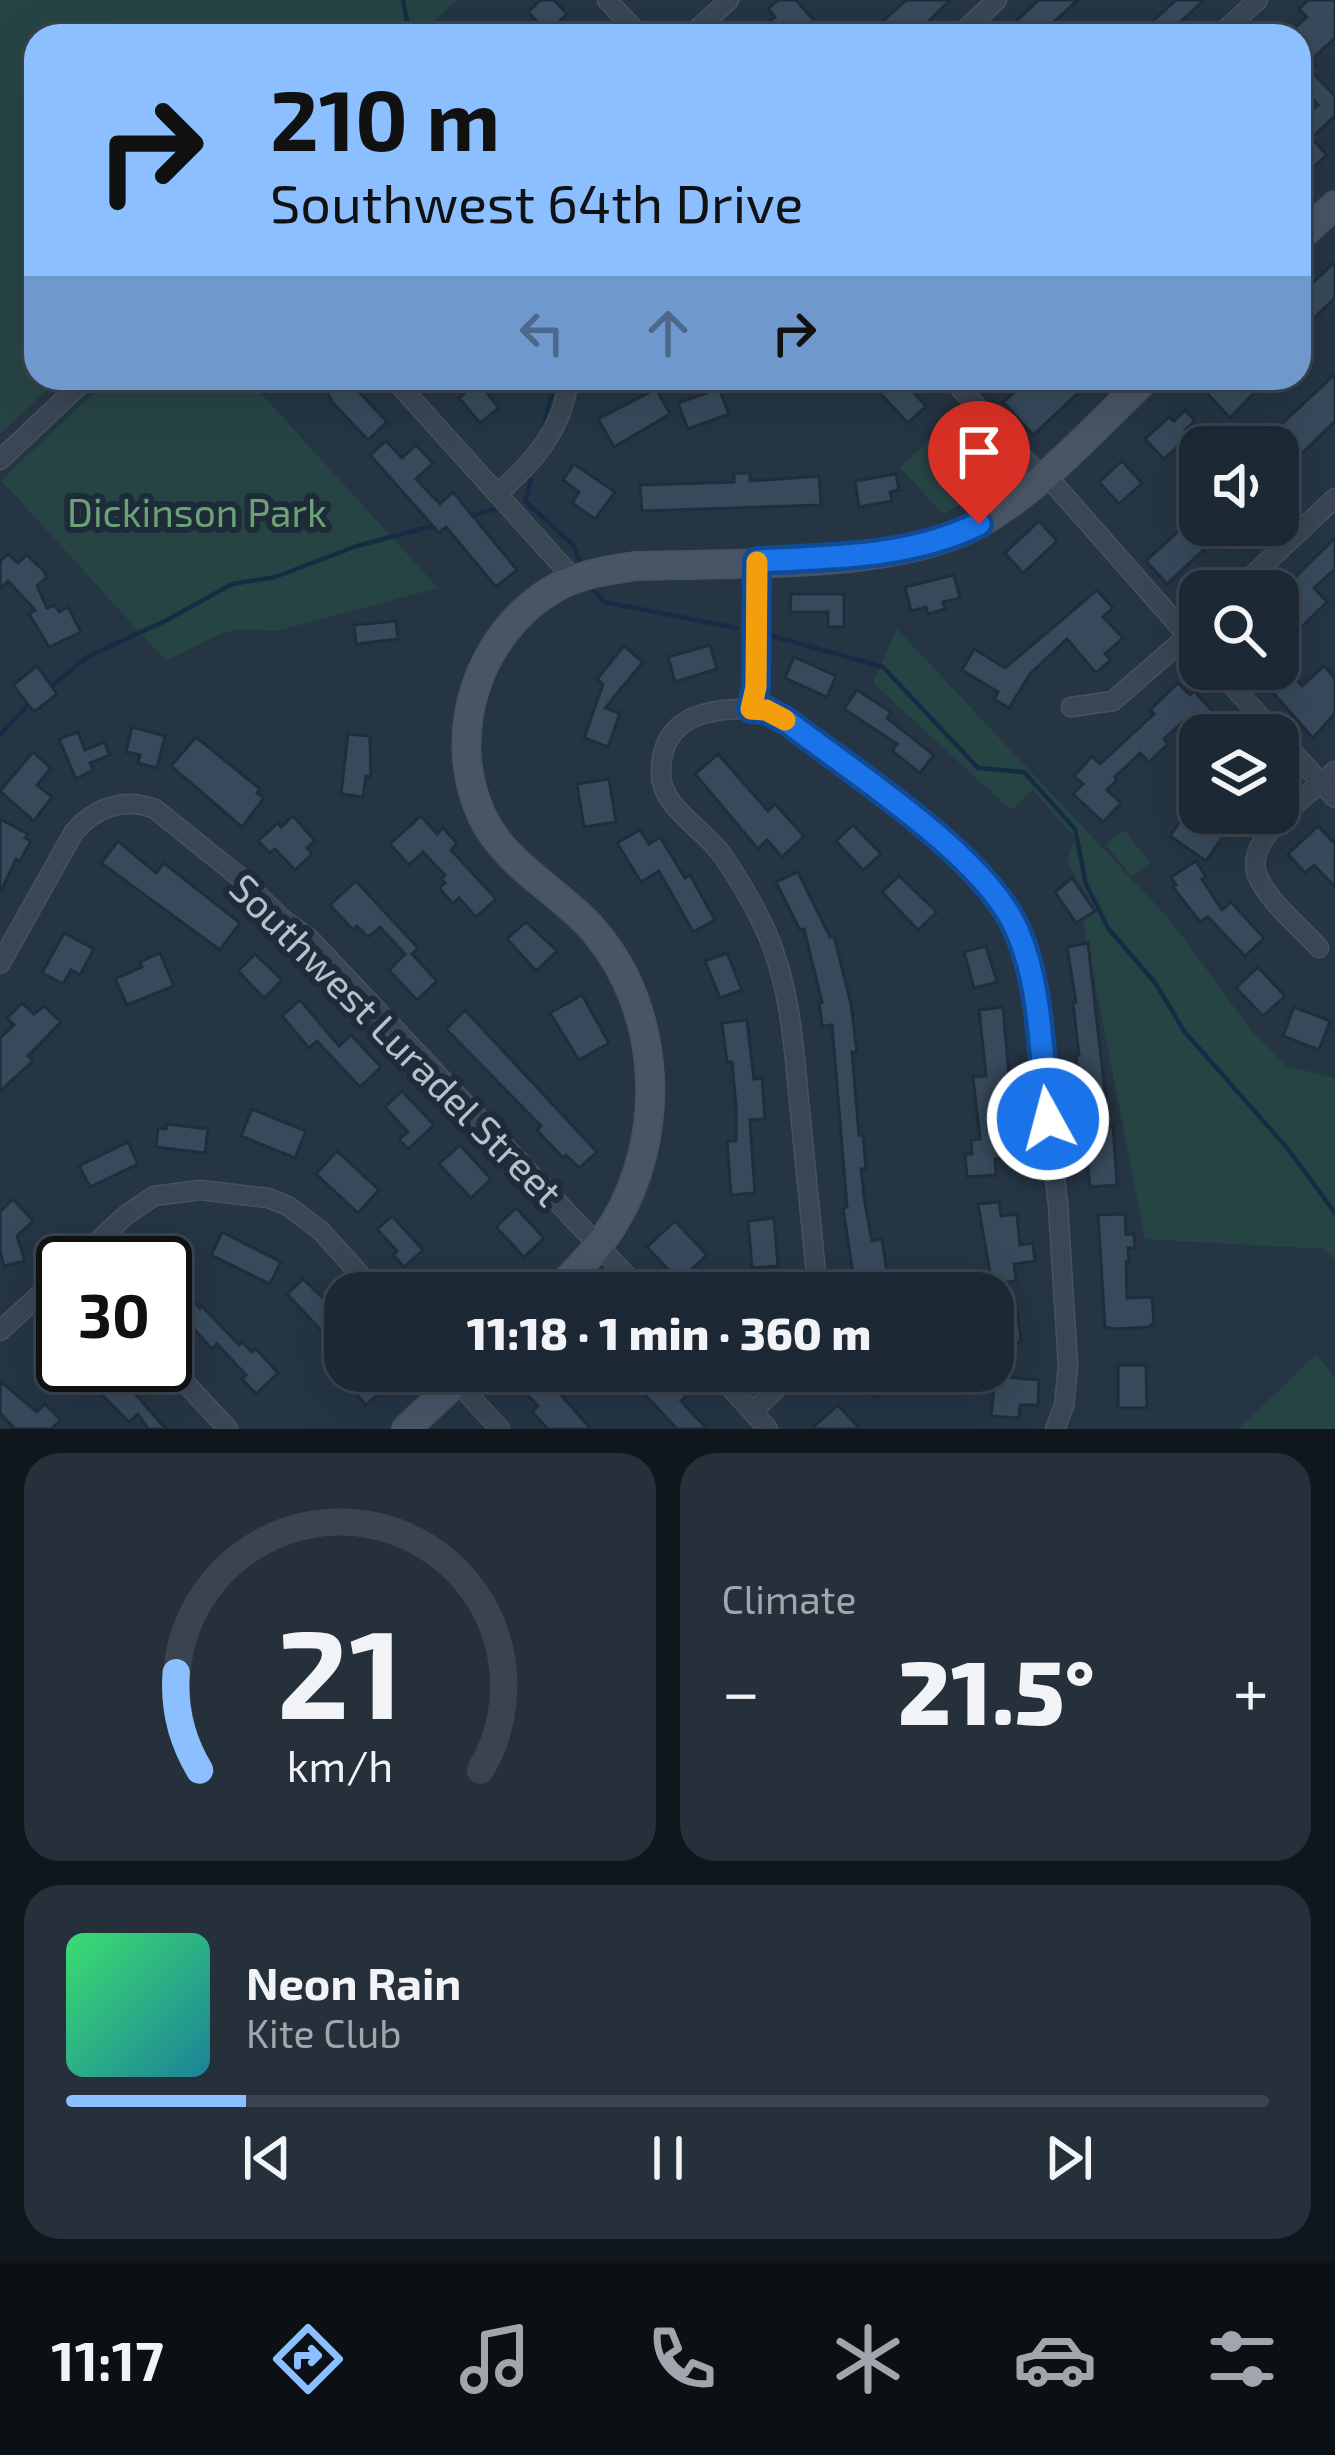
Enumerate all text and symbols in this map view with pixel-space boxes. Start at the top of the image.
text: 210 m [270,67,500,168]
icon: right [72,72,228,228]
text: Southwest 64th Drive [270,169,803,234]
icon: left [509,300,575,366]
icon: ahead [635,300,701,366]
icon: right [761,300,827,366]
pin [928,401,1030,524]
icon: arrive [946,419,1012,485]
map controls [1179,426,1299,834]
button: sound [1179,426,1299,546]
park label: Dickinson Park [67,488,327,535]
button: search [1179,570,1299,690]
button: layers [1179,714,1299,834]
street label: Southwest Luradel Street [221,863,573,1215]
position arrow [985,1056,1111,1182]
speed limit sign: 30 [36,1236,192,1392]
text: 11:18 · 1 min · 360 m [467,1305,871,1359]
text: Climate [722,1575,856,1622]
text: 21 [277,1594,403,1744]
text: 21.5° [898,1635,1095,1743]
text: − [722,1650,760,1729]
text: + [1233,1650,1269,1729]
text: km/h [286,1739,393,1791]
text: Neon Rain [246,1955,461,2009]
text: Kite Club [246,2009,402,2056]
icon: previous [234,2125,300,2191]
icon: pause [635,2125,701,2191]
icon: next [1036,2125,1102,2191]
icon: directions [266,2317,350,2401]
icon: music [453,2317,537,2401]
icon: phone [640,2317,724,2401]
icon: climate [826,2317,910,2401]
icon: car [1013,2317,1097,2401]
icon: filters [1200,2317,1284,2401]
text: 11:17 [51,2327,164,2392]

